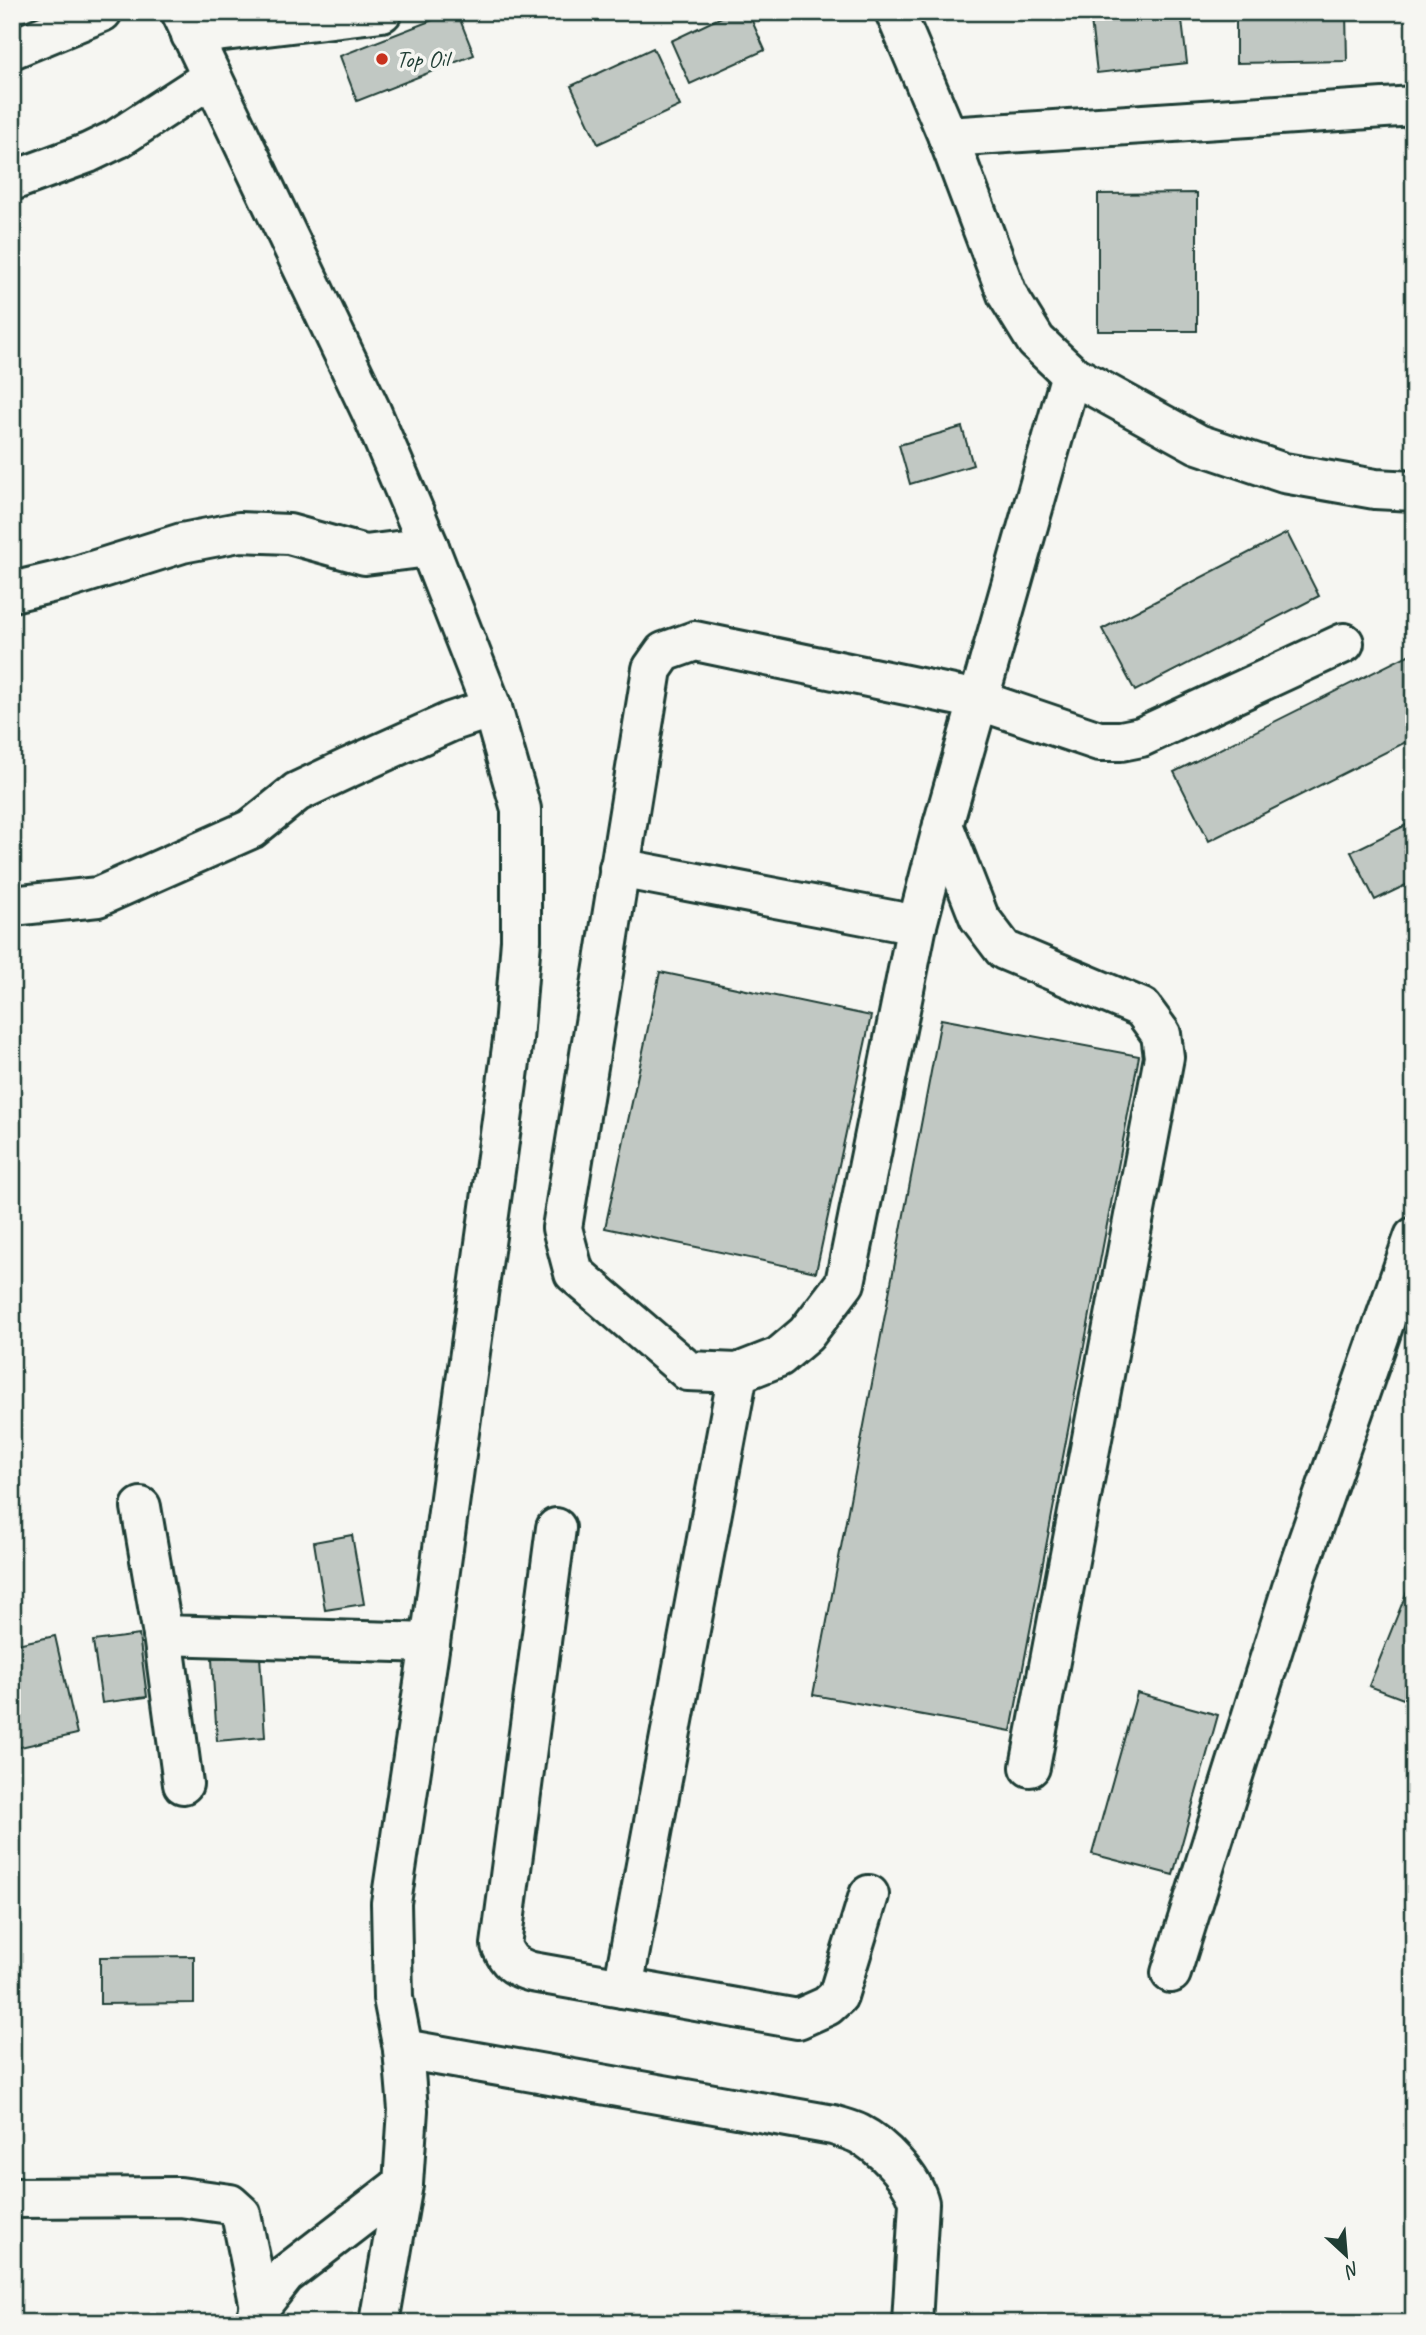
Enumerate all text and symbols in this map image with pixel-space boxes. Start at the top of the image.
place label: Top Oil [396,44,453,74]
marker: Top Oil [374,51,390,67]
north arrow [1310,2220,1380,2290]
text: N [1340,2256,1364,2284]

